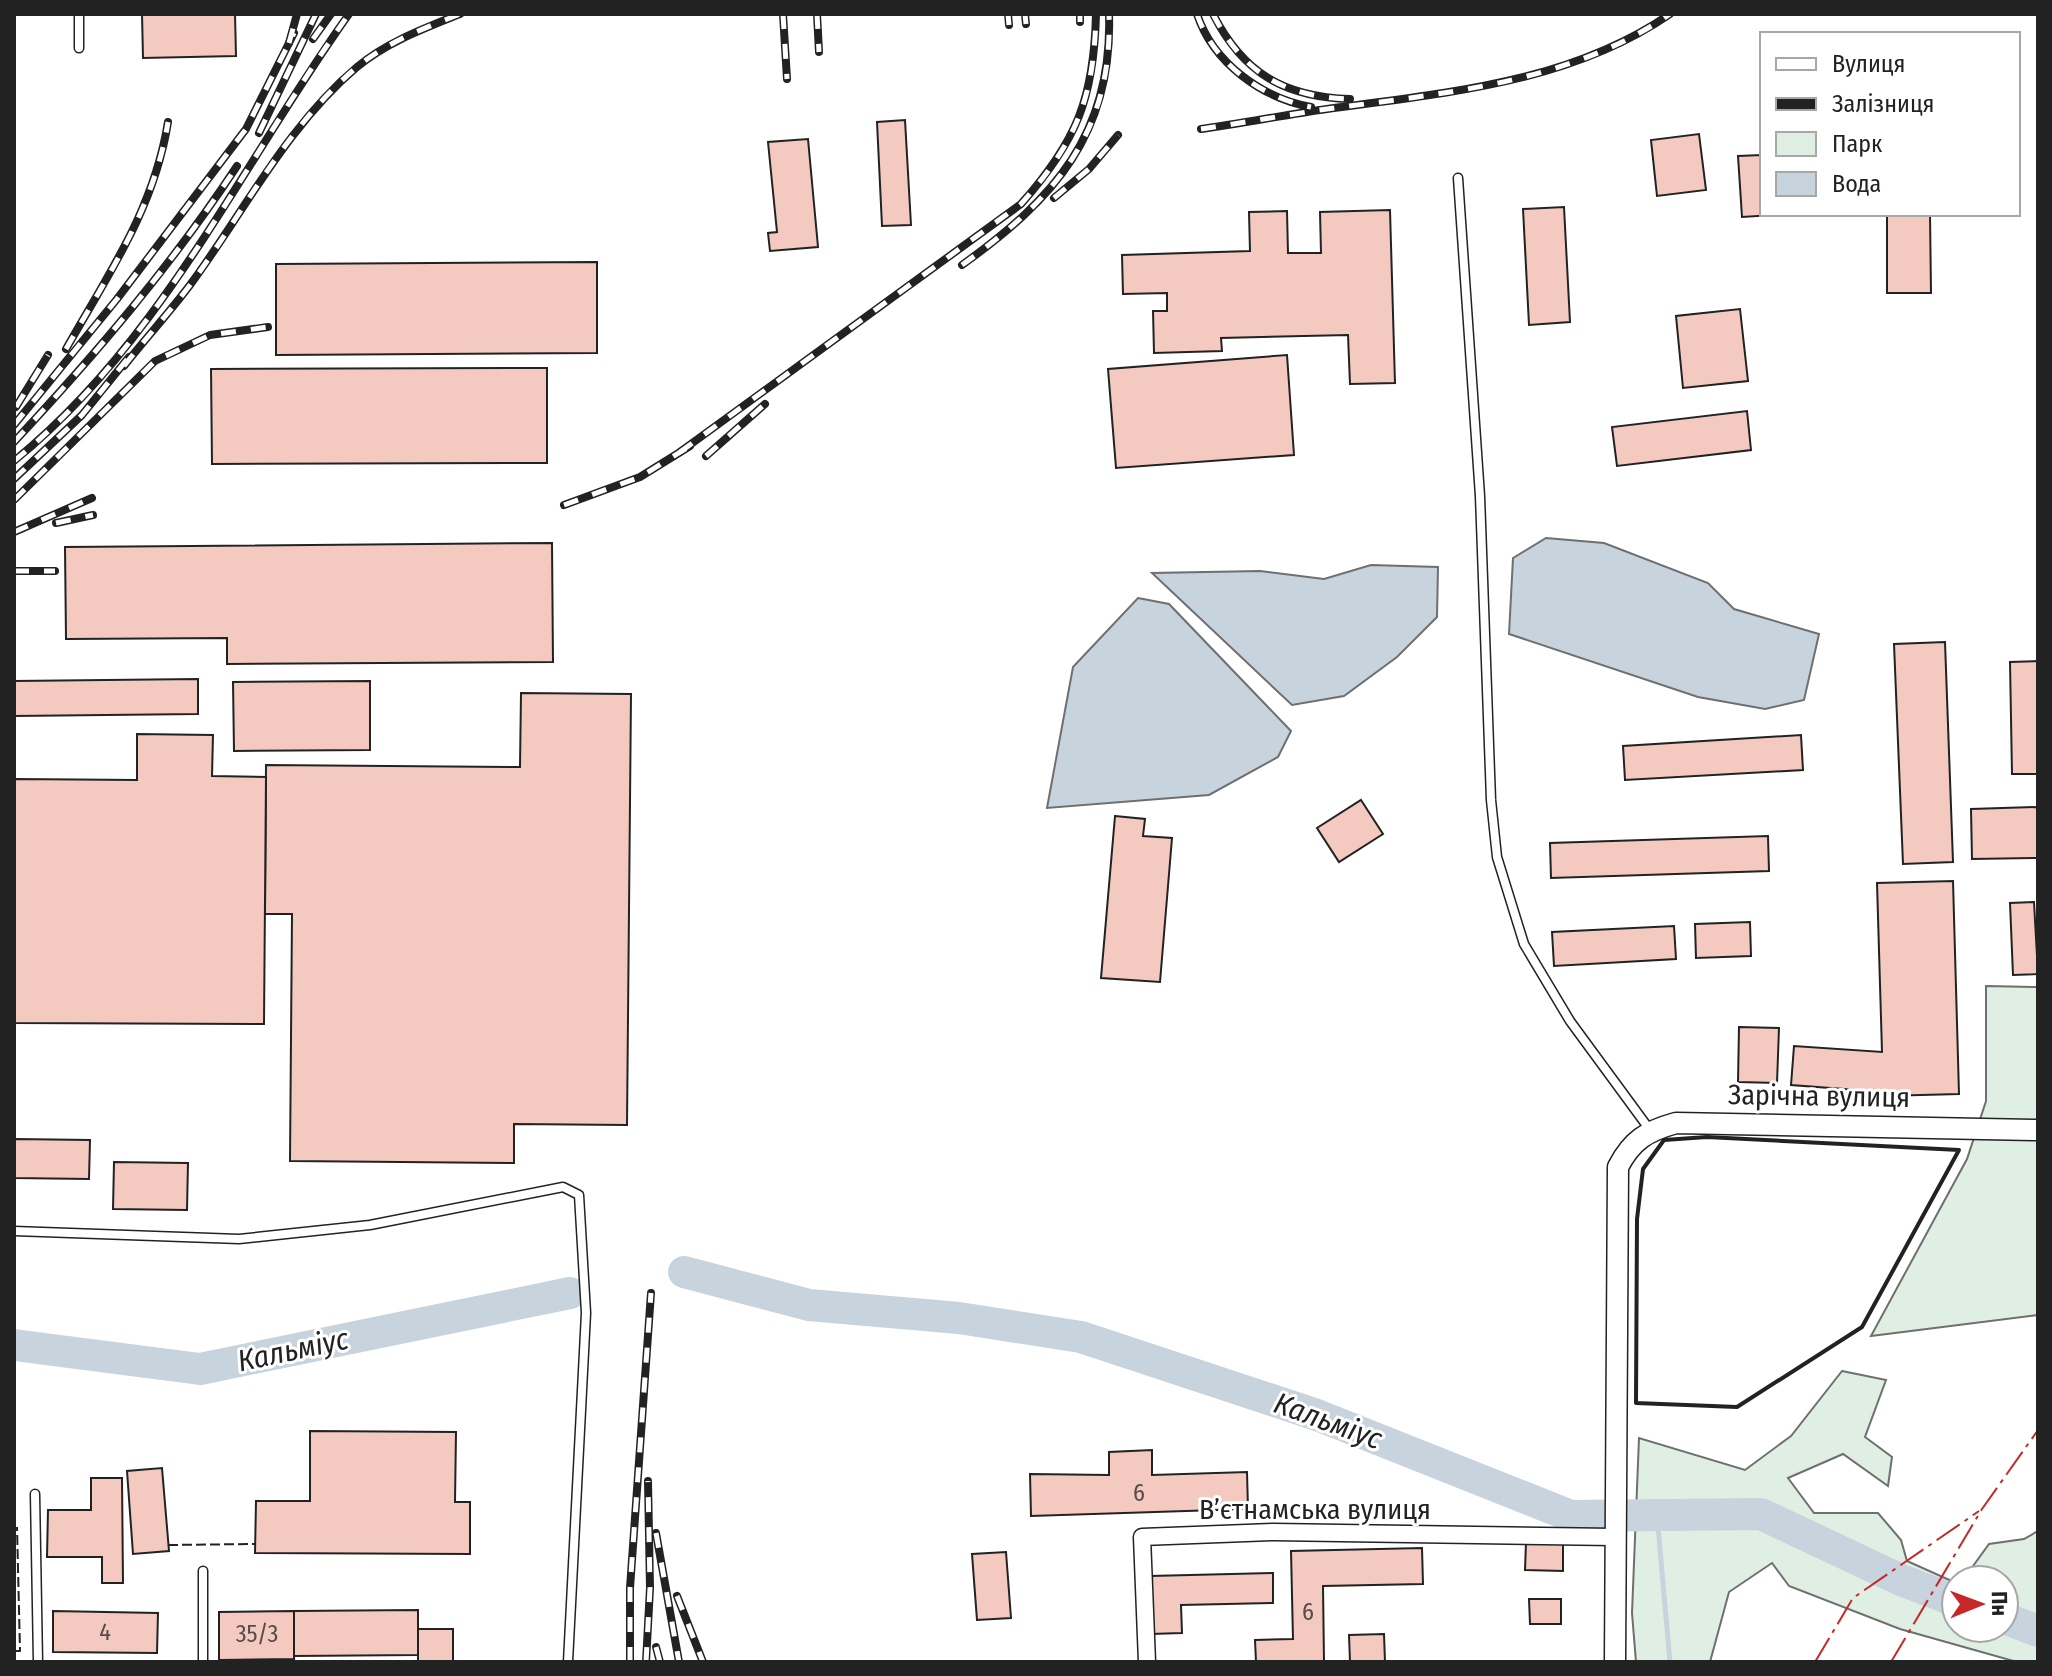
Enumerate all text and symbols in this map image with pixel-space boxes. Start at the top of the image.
legend [1760,32,2020,216]
text: Вулиця [1832,50,1905,78]
text: Залізниця [1832,90,1934,118]
text: Парк [1832,130,1883,158]
text: Вода [1832,170,1881,198]
street label: Зарічна вулиця [1728,1078,1910,1114]
water label: Кальміус [234,1320,353,1379]
water label: Кальміус [1269,1385,1388,1458]
house number: 6 [1133,1479,1145,1507]
street label: В’єтнамська вулиця [1199,1493,1431,1526]
north arrow [1940,1564,2020,1644]
text: Пн [1986,1591,2013,1616]
house number: 6 [1302,1598,1314,1626]
house number: 4 [99,1618,111,1646]
house number: 35/3 [236,1620,278,1648]

